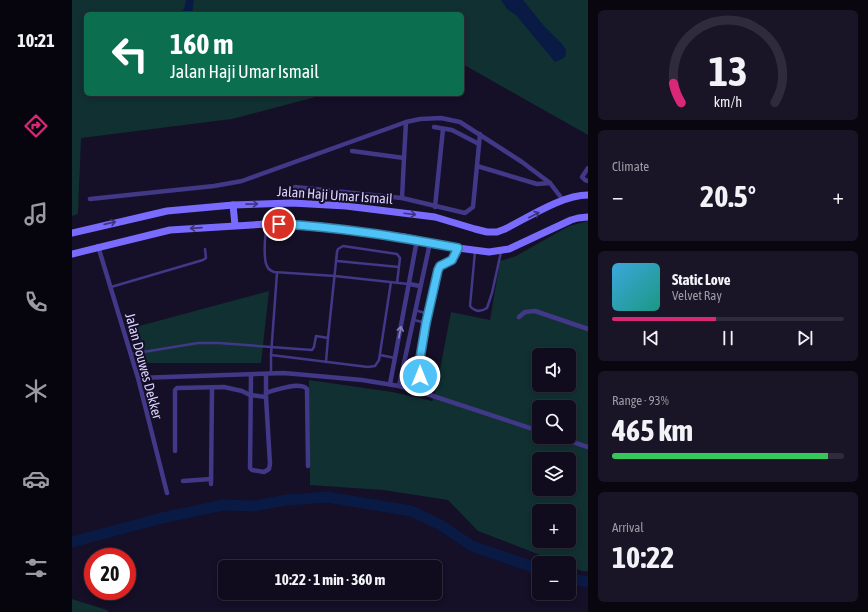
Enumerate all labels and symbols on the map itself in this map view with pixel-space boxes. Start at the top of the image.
street label: Jalan Haji Umar Ismail [277,183,394,207]
one-way arrow [245,200,258,208]
pin [262,207,296,241]
one-way arrow [403,210,416,218]
one-way arrow [527,211,539,218]
one-way arrow [103,219,116,227]
one-way arrow [190,225,203,232]
street label: Jalan Douwes Dekker [122,311,166,422]
one-way arrow [396,326,404,339]
position arrow [399,355,441,397]
speed limit sign: 20 [84,548,136,600]

